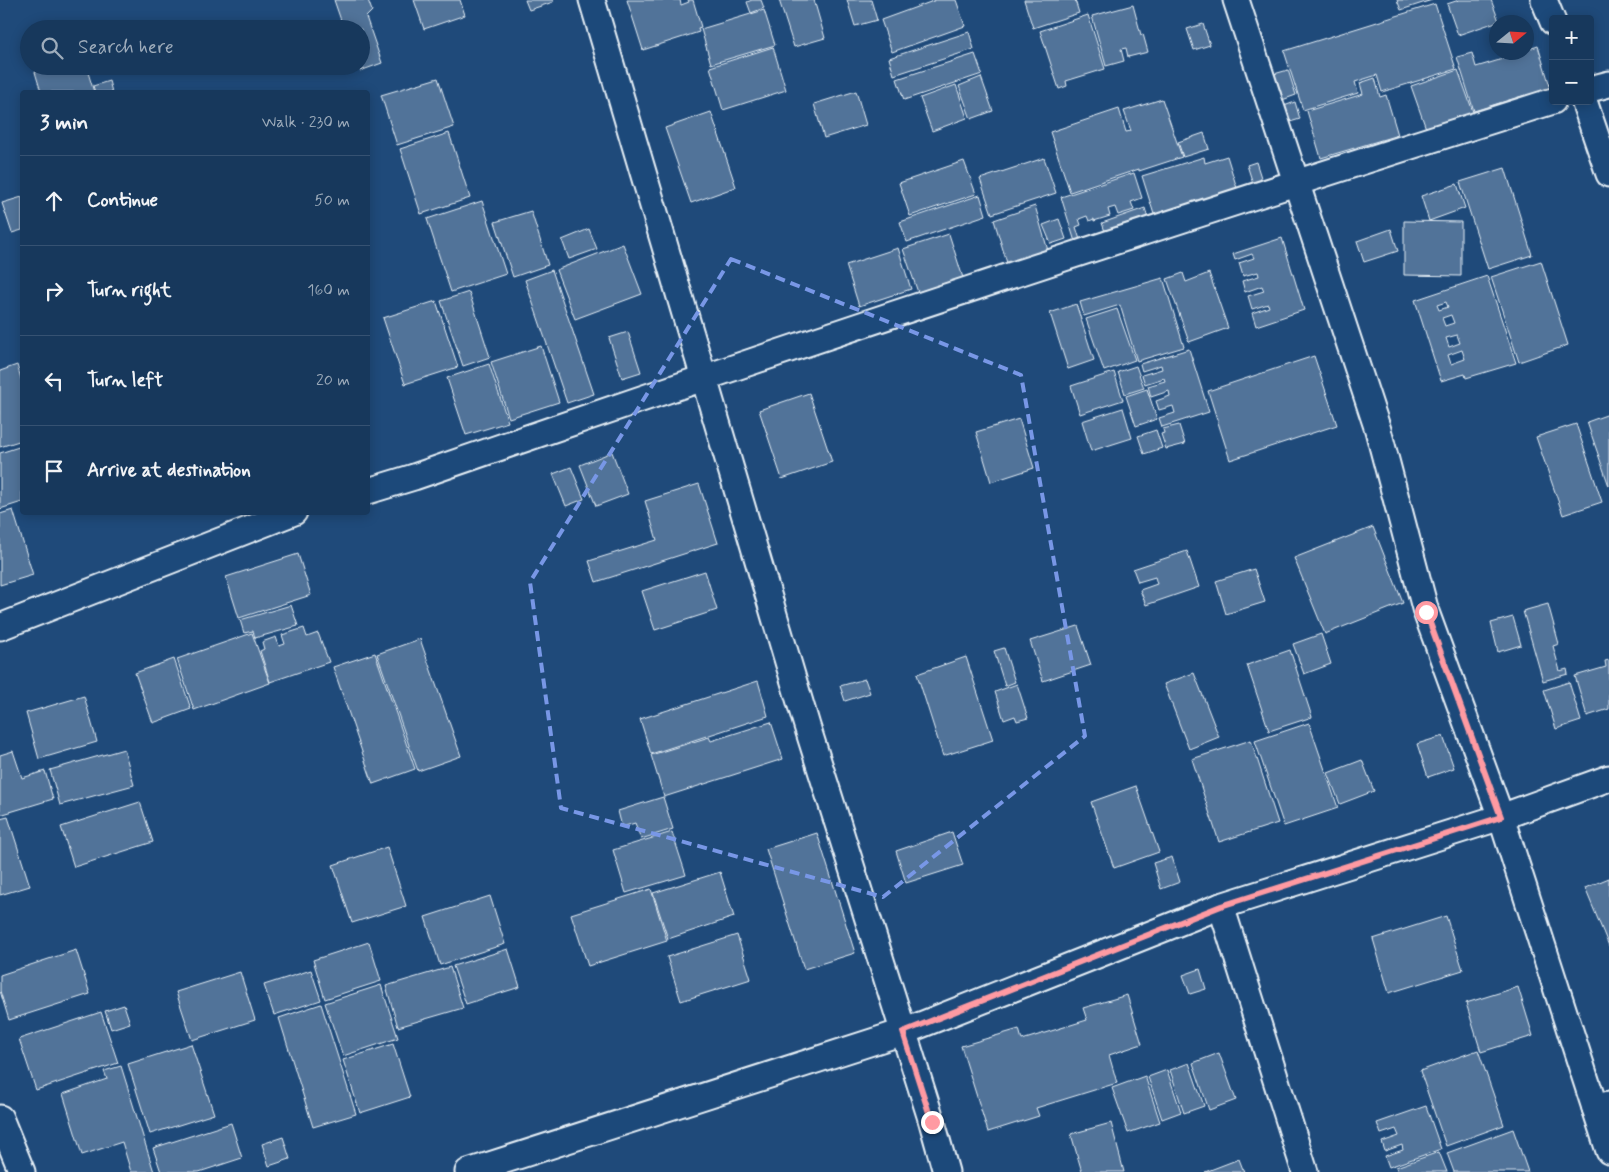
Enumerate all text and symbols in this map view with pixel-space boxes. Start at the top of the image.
north arrow [1489,15,1534,60]
map controls [1549,15,1594,105]
button: + [1549,15,1594,60]
search box [20,20,370,75]
icon: search [38,34,66,62]
text: Search here [78,35,174,60]
button: − [1549,60,1594,105]
text: 3 min [40,109,88,137]
text: Walk · 230 m [262,112,350,133]
icon: ahead [40,187,68,215]
text: Continue [87,188,158,213]
text: 50 m [314,190,350,211]
icon: right [40,277,68,305]
text: Turn right [87,278,171,303]
text: 160 m [307,280,350,301]
icon: left [40,367,68,395]
text: Turn left [87,368,163,393]
text: 20 m [316,370,350,391]
icon: arrive [40,457,68,485]
text: Arrive at destination [87,458,251,483]
route start [1415,601,1438,624]
route end [921,1111,944,1134]

